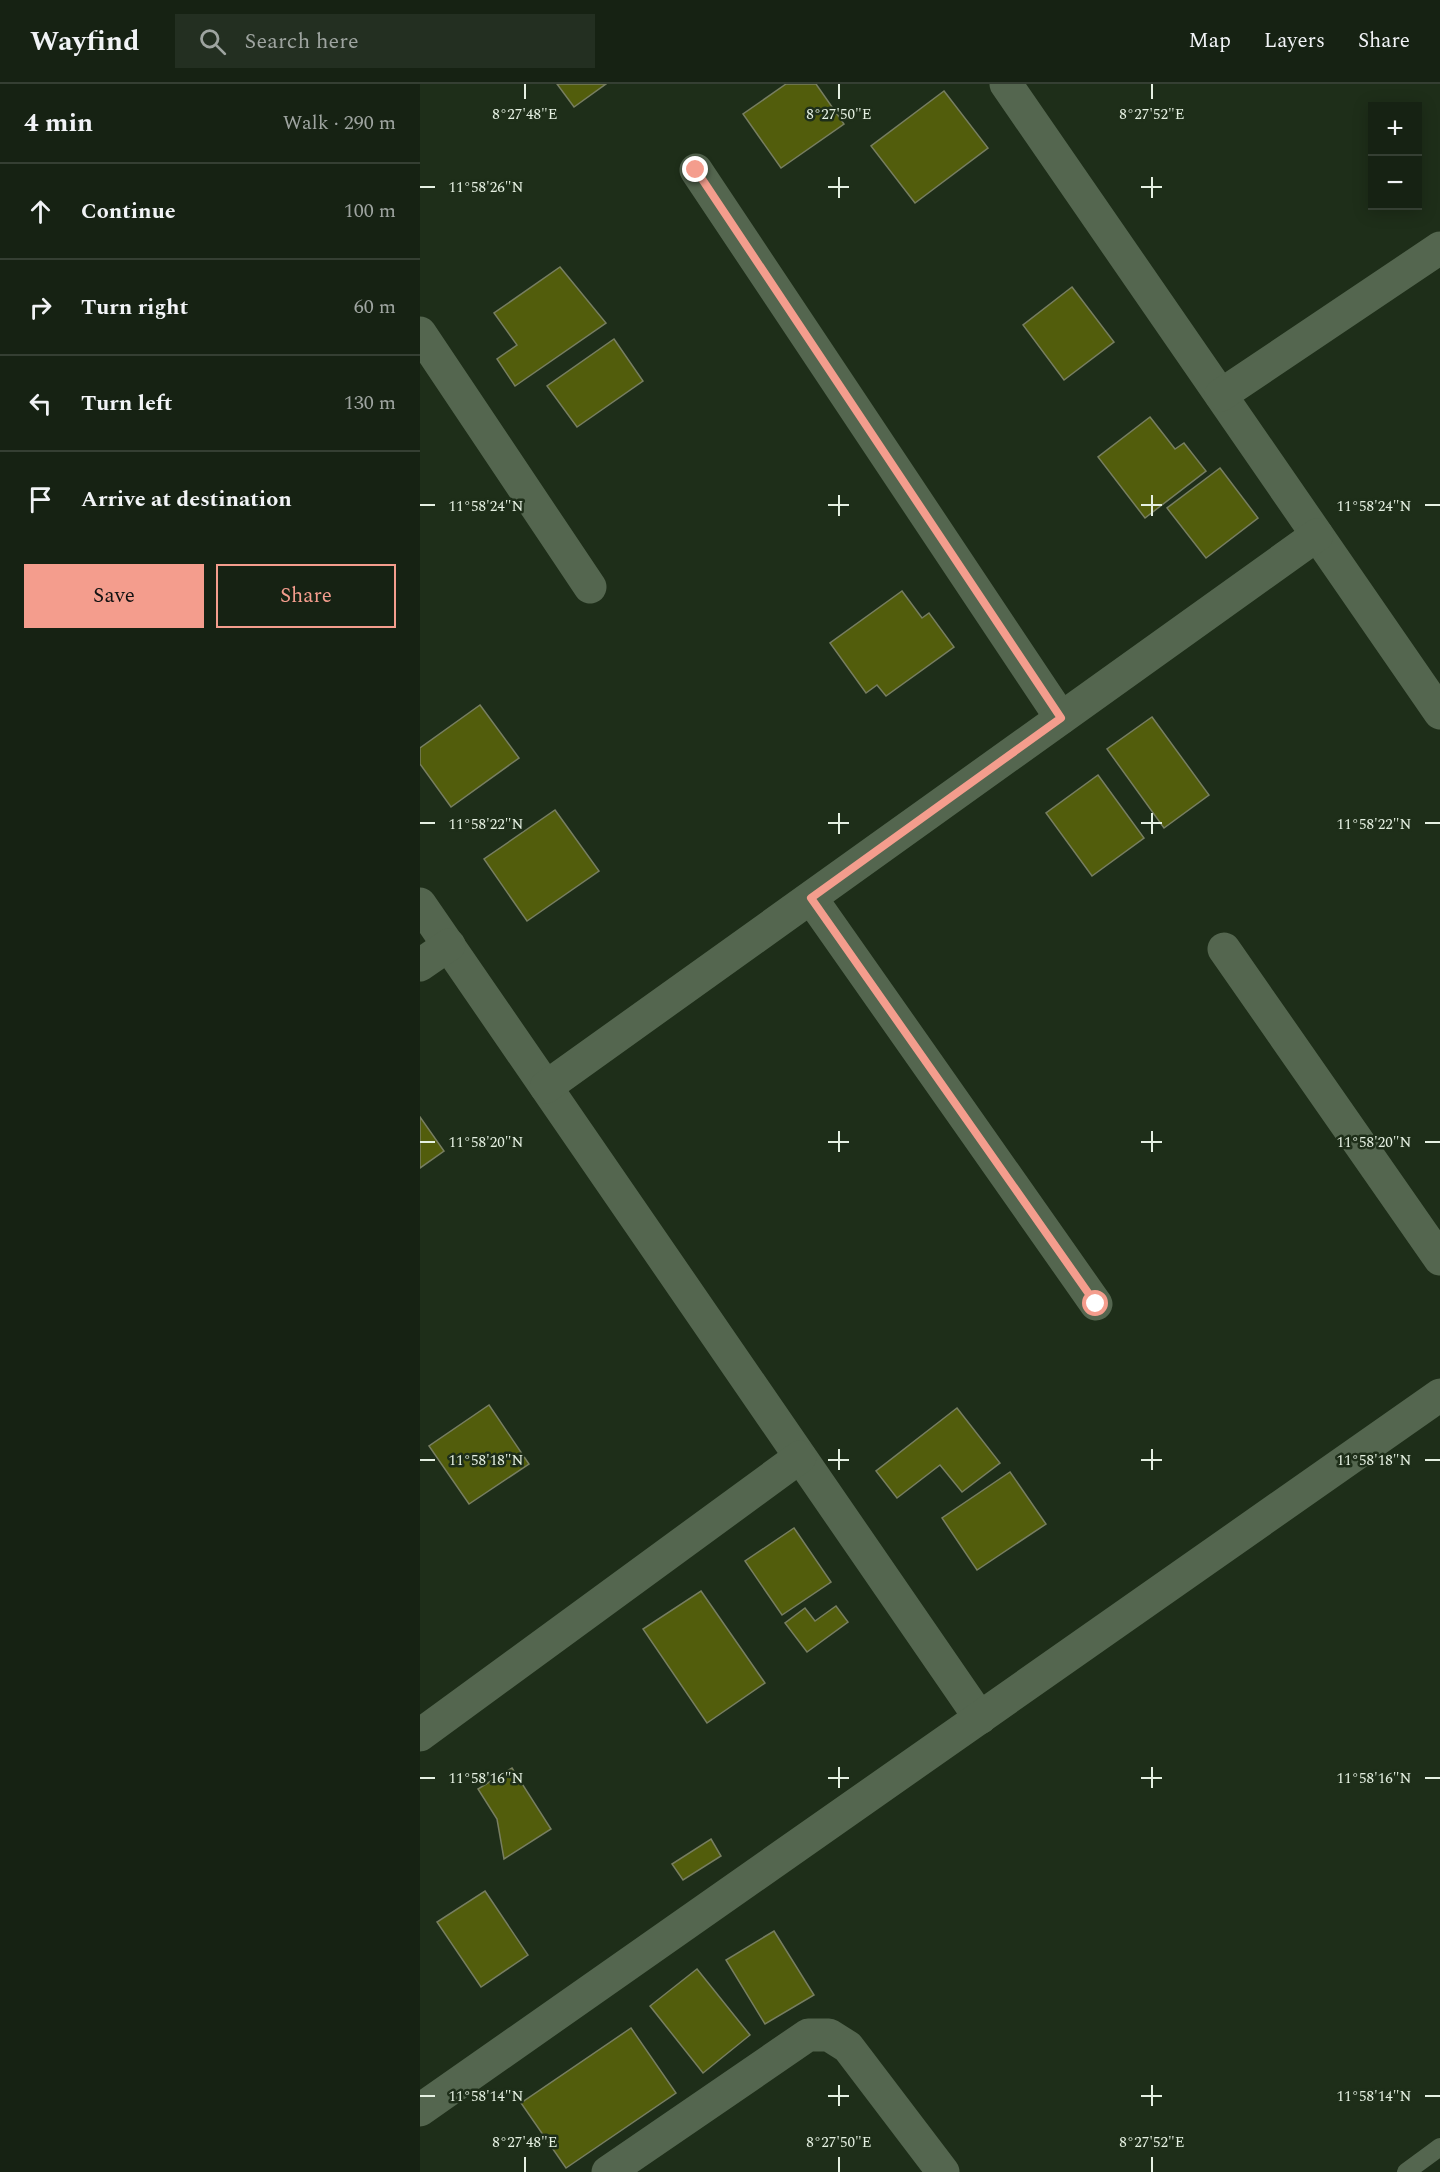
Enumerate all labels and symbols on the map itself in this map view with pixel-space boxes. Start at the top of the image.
text: 8°27'48"E [492,103,558,126]
text: 8°27'50"E [806,103,872,126]
text: 8°27'52"E [1119,103,1185,126]
route end [682,156,708,182]
text: 11°58'26"N [449,176,524,199]
text: 11°58'24"N [449,495,524,518]
text: 11°58'24"N [1337,495,1412,518]
text: 11°58'22"N [449,813,524,836]
text: 11°58'22"N [1337,813,1412,836]
text: 11°58'20"N [449,1131,524,1154]
text: 11°58'20"N [1337,1131,1412,1154]
route start [1082,1290,1108,1316]
text: 11°58'18"N [449,1449,524,1472]
text: 11°58'18"N [1337,1449,1412,1472]
text: 11°58'16"N [449,1767,524,1790]
text: 11°58'16"N [1337,1767,1412,1790]
text: 11°58'14"N [449,2085,524,2108]
text: 11°58'14"N [1337,2085,1412,2108]
text: 8°27'48"E [492,2131,558,2154]
text: 8°27'50"E [806,2131,872,2154]
text: 8°27'52"E [1119,2131,1185,2154]

